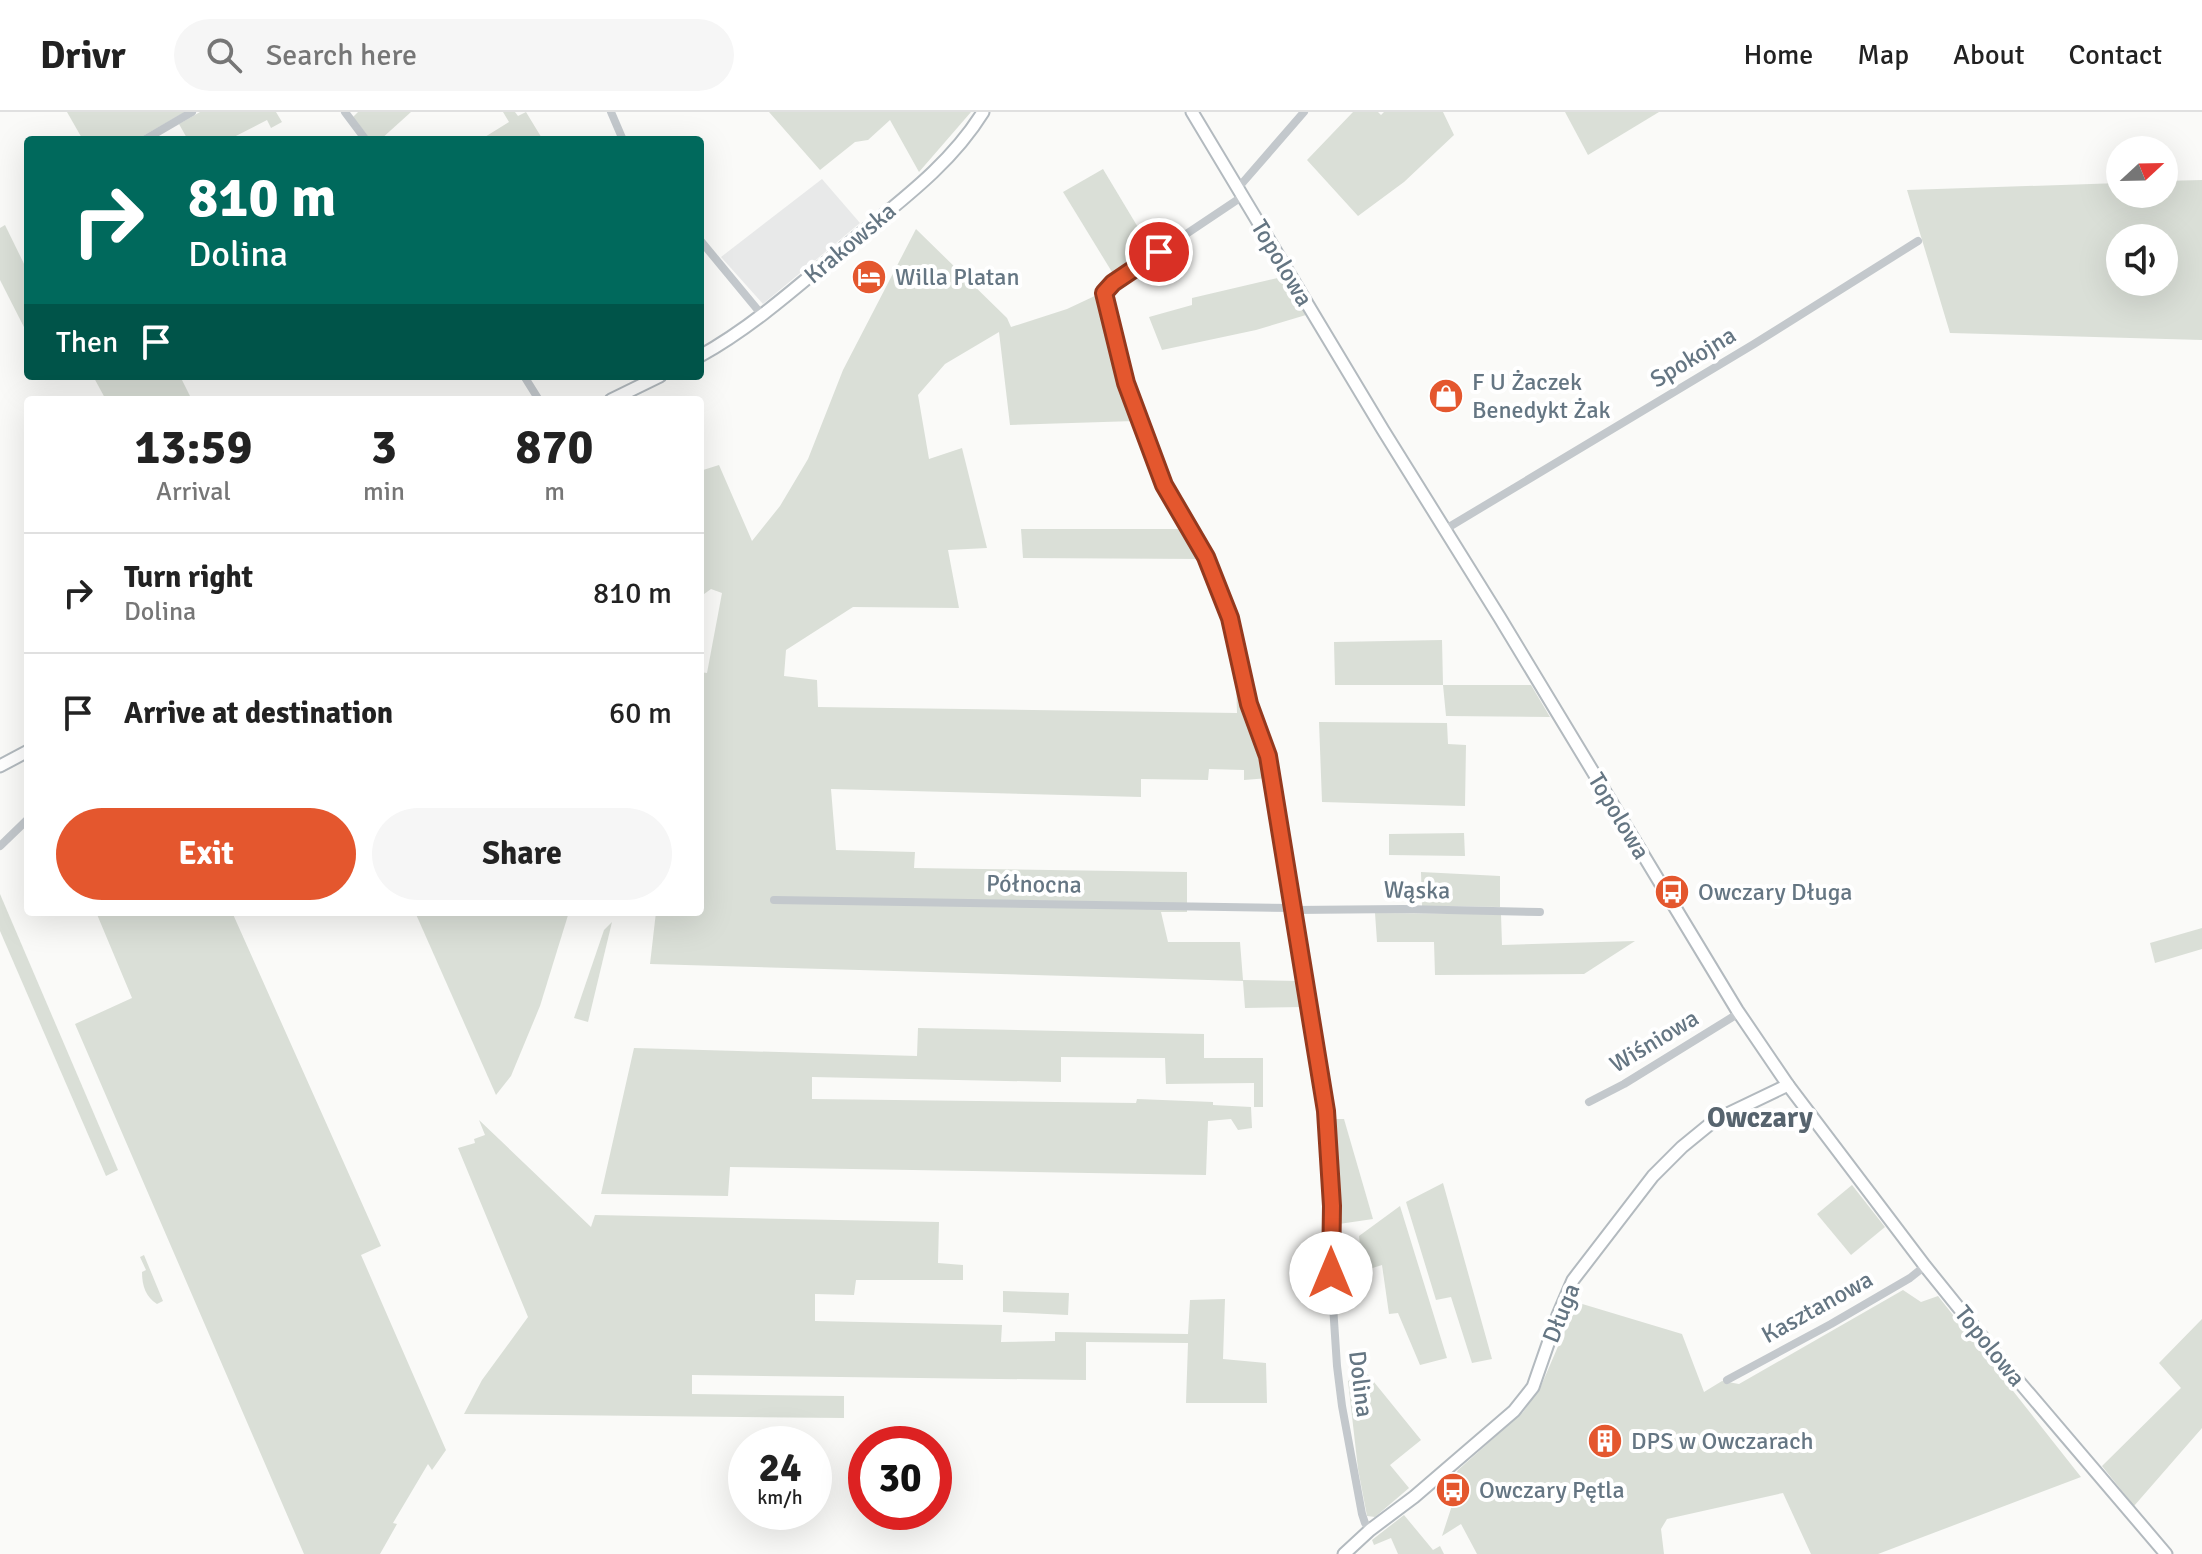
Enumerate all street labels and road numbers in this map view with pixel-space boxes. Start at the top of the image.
street label: Krakowska [798,196,902,290]
street label: Topolowa [1244,214,1320,312]
street label: Spokojna [1645,320,1741,394]
street label: Topolowa [1581,767,1657,865]
street label: Północna [986,868,1082,900]
street label: Wąska [1383,874,1451,906]
street label: Wiśniowa [1604,1003,1704,1079]
street label: Kasztanowa [1756,1264,1878,1350]
street label: Długa [1536,1279,1586,1347]
street label: Topolowa [1948,1299,2032,1393]
street label: Dolina [1342,1349,1380,1419]

